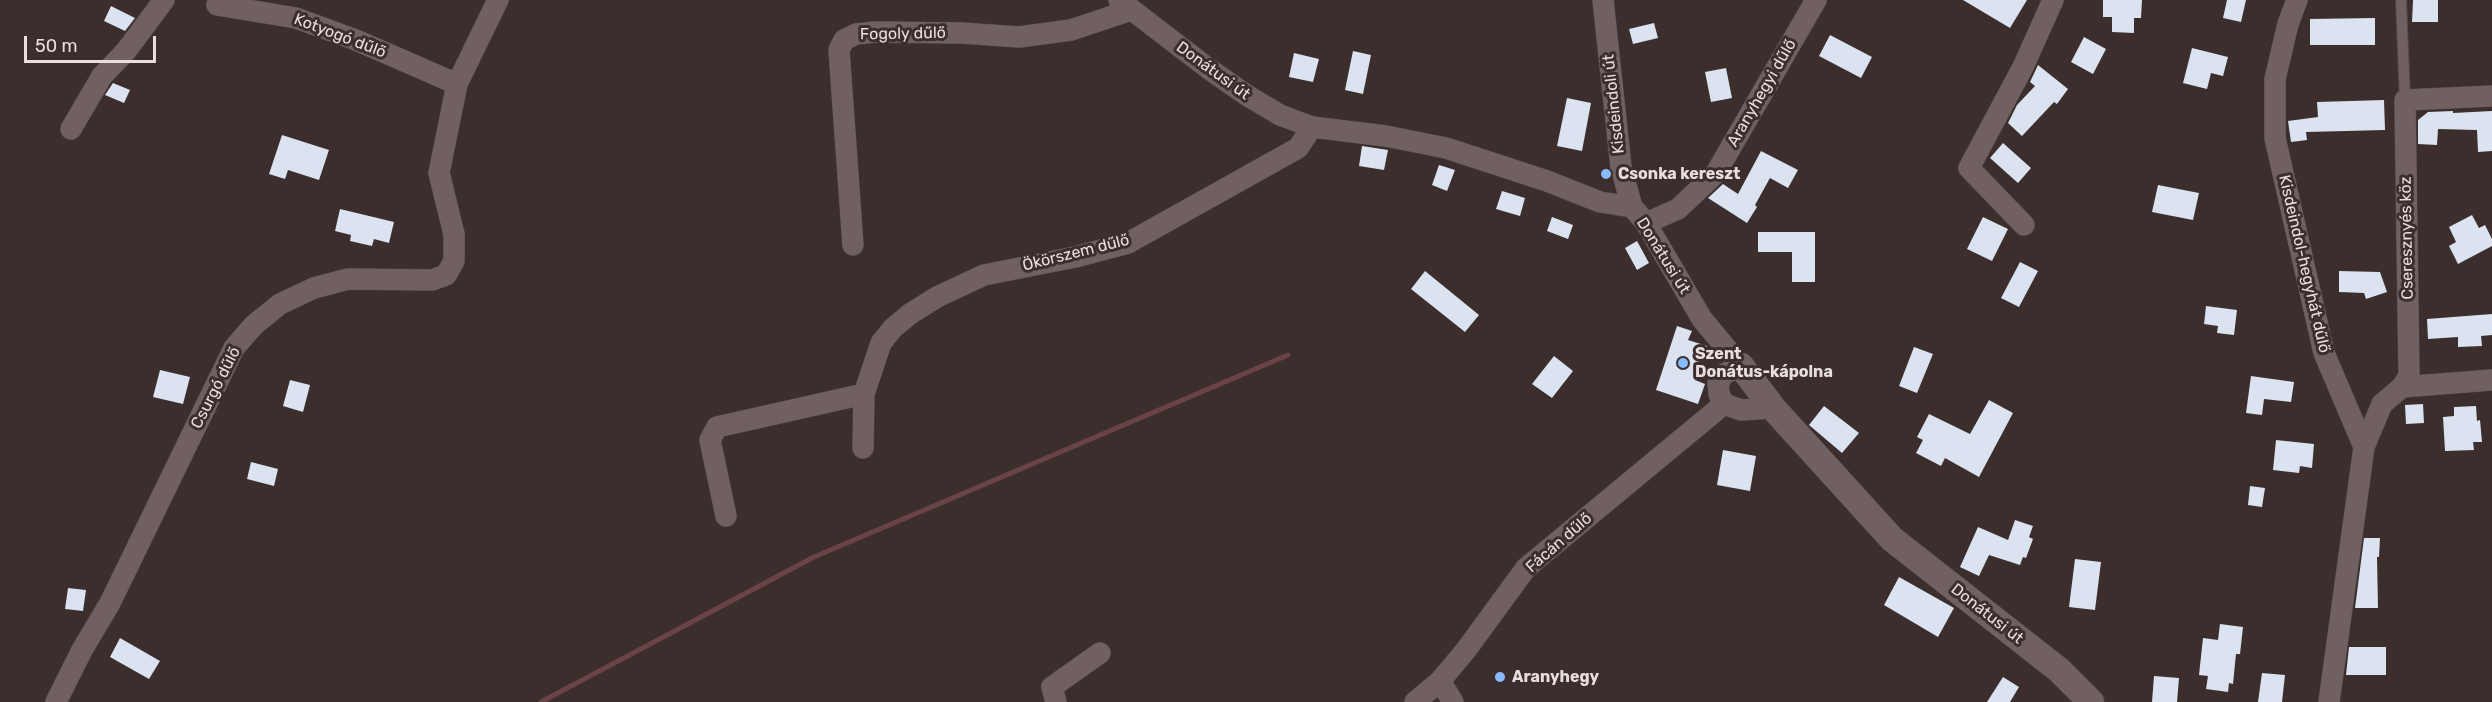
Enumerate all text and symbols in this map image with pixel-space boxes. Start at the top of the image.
street label: Kotyogó dűlő [291,10,389,62]
scale bar [27,24,159,62]
street label: Fogoly dűlő [860,24,946,44]
text: 50 m [35,35,78,57]
street label: Aranyhegyi dűlő [1723,36,1801,150]
street label: Donátusi út [1172,38,1254,104]
street label: Kisdeindoli út [1599,53,1629,155]
place label: Csonka kereszt [1618,164,1741,184]
marker: Csonka kereszt [1599,167,1613,181]
street label: Kisdeindol-hegyhát dűlő [2274,173,2334,355]
street label: Cseresznyés köz [2396,176,2418,300]
street label: Donátusi út [1632,214,1694,298]
street label: Ökörszem dűlő [1021,230,1131,276]
street label: Csurgó dűlő [187,344,245,432]
place label: Szent Donátus-kápolna [1695,344,1833,382]
marker: Szent Donátus-kápolna [1676,356,1690,370]
street label: Fácán dűlő [1522,509,1596,577]
street label: Donátusi út [1947,580,2027,648]
place label: Aranyhegy [1512,667,1599,687]
marker: Aranyhegy [1493,670,1507,684]

